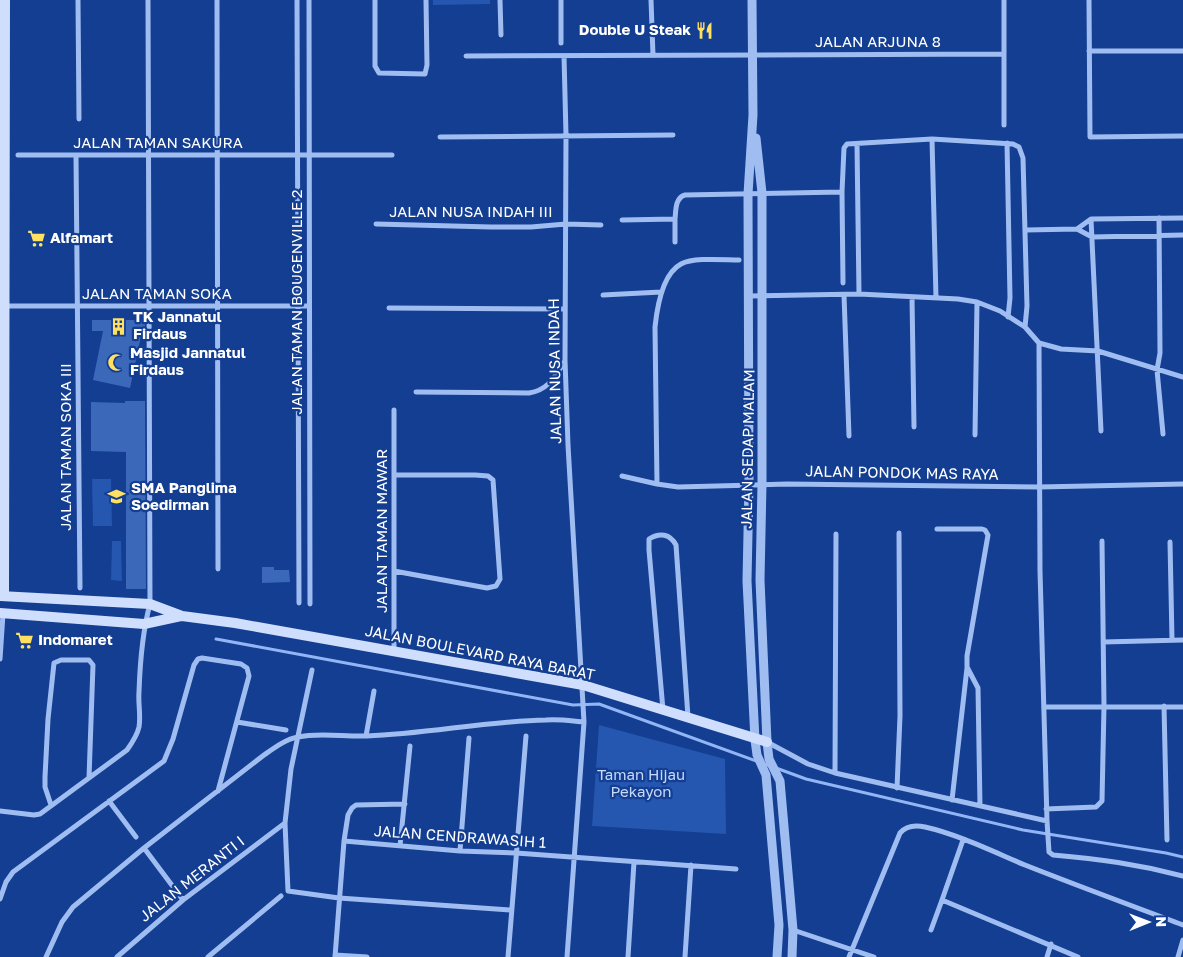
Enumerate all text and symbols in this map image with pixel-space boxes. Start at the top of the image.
place label: Double U Steak [579,20,691,38]
restaurant icon: Double U Steak [695,20,715,40]
street label: JALAN ARJUNA 8 [815,32,941,50]
street label: JALAN TAMAN SAKURA [73,133,243,151]
street label: JALAN TAMAN BOUGENVILLE 2 [287,190,305,415]
street label: JALAN NUSA INDAH III [389,202,553,220]
supermarket icon: Alfamart [26,228,46,248]
place label: Alfamart [50,228,113,246]
street label: JALAN TAMAN SOKA [82,284,232,302]
street label: JALAN NUSA INDAH [544,298,564,444]
place label: TK Jannatul Firdaus [133,307,221,342]
building icon: TK Jannatul Firdaus [109,316,129,336]
place label: Masjid Jannatul Firdaus [130,343,246,378]
mosque icon: Masjid Jannatul Firdaus [106,352,126,372]
street label: JALAN TAMAN SOKA III [56,363,74,531]
street label: JALAN SEDAP MALAM [737,369,757,529]
street label: JALAN TAMAN MAWAR [372,449,390,613]
street label: JALAN PONDOK MAS RAYA [805,461,999,483]
place label: SMA Panglima Soedirman [131,478,237,513]
school or university icon: SMA Panglima Soedirman [107,487,127,507]
street label: JALAN BOULEVARD RAYA BARAT [364,621,597,683]
supermarket icon: Indomaret [14,630,34,650]
place label: Indomaret [38,630,113,648]
park label: Taman Hijau Pekayon [597,765,685,800]
street label: JALAN CENDRAWASIH 1 [373,821,547,851]
street label: JALAN MERANTI I [135,832,247,925]
north arrow [1123,897,1173,947]
text: N [1153,916,1170,927]

